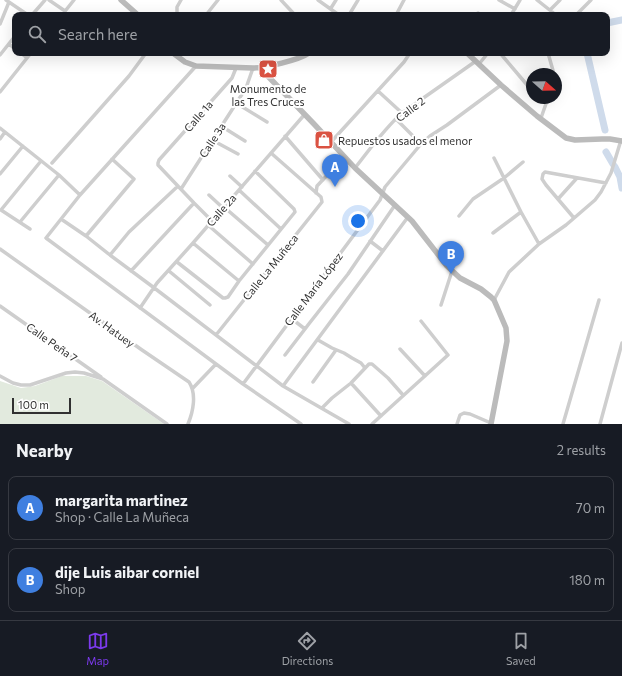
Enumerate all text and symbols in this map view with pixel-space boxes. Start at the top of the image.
search box [12,12,610,56]
icon: search [26,23,48,45]
text: Search here [58,25,137,43]
place icon: Monumento de las Tres Cruces [257,58,279,80]
north arrow [526,68,562,104]
place label: Monumento de las Tres Cruces [230,82,306,108]
street label: Calle 2 [393,94,427,124]
street label: Calle 1a [181,98,215,134]
street label: Calle 3a [196,120,228,160]
shop icon: Repuestos usados el menor [313,129,335,151]
place label: Repuestos usados el menor [338,134,473,147]
pin: A [322,154,348,187]
street label: Calle 2a [203,191,239,229]
your location [348,211,368,231]
street label: Calle La Muñeca [239,231,301,303]
pin: B [438,241,464,274]
street label: Calle María López [281,249,345,328]
street label: Av. Hatuey [87,308,138,350]
street label: Calle Peña 7 [24,320,80,364]
scale bar [12,396,71,415]
text: 100 m [18,398,49,411]
text: Nearby [16,440,73,461]
text: 2 results [557,442,606,458]
text: margarita martinez [55,491,188,509]
text: A [25,500,35,516]
text: 70 m [576,500,605,516]
text: Shop · Calle La Muñeca [55,509,189,525]
text: dije Luis aibar corniel [55,563,199,581]
text: B [26,572,34,588]
text: 180 m [569,572,605,588]
text: Shop [55,581,86,597]
tab: Map [86,630,109,667]
tab: Directions [282,630,333,667]
tab: Saved [506,630,536,667]

